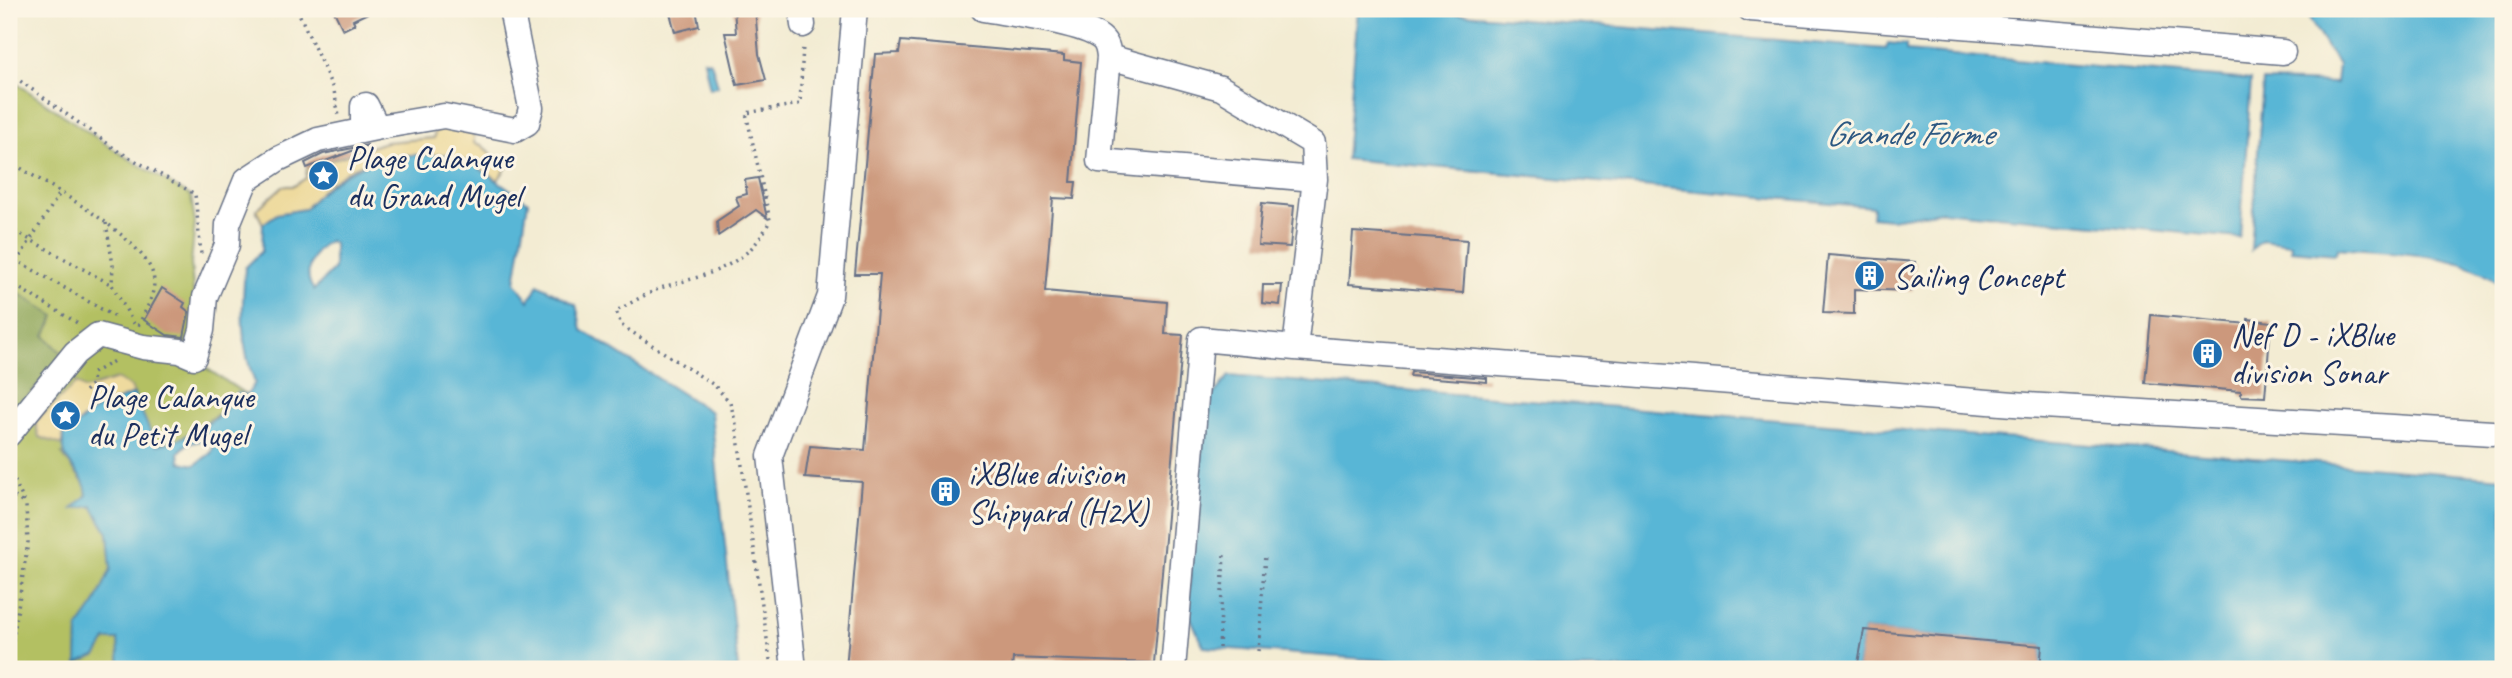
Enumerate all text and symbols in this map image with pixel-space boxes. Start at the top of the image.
water label: Grande Forme [1826,111,1998,156]
place label: Plage Calanque du Grand Mugel [347,137,526,217]
place icon: Plage Calanque du Grand Mugel [307,159,341,193]
place label: Sailing Concept [1893,256,2066,298]
building icon: Sailing Concept [1853,259,1887,293]
place label: Nef D - iXBlue division Sonar [2231,314,2396,394]
building icon: Nef D - iXBlue division Sonar [2191,336,2225,370]
place label: Plage Calanque du Petit Mugel [88,376,256,456]
place icon: Plage Calanque du Petit Mugel [48,398,82,432]
place label: iXBlue division Shipyard (H2X) [968,453,1151,533]
building icon: iXBlue division Shipyard (H2X) [928,475,962,509]

